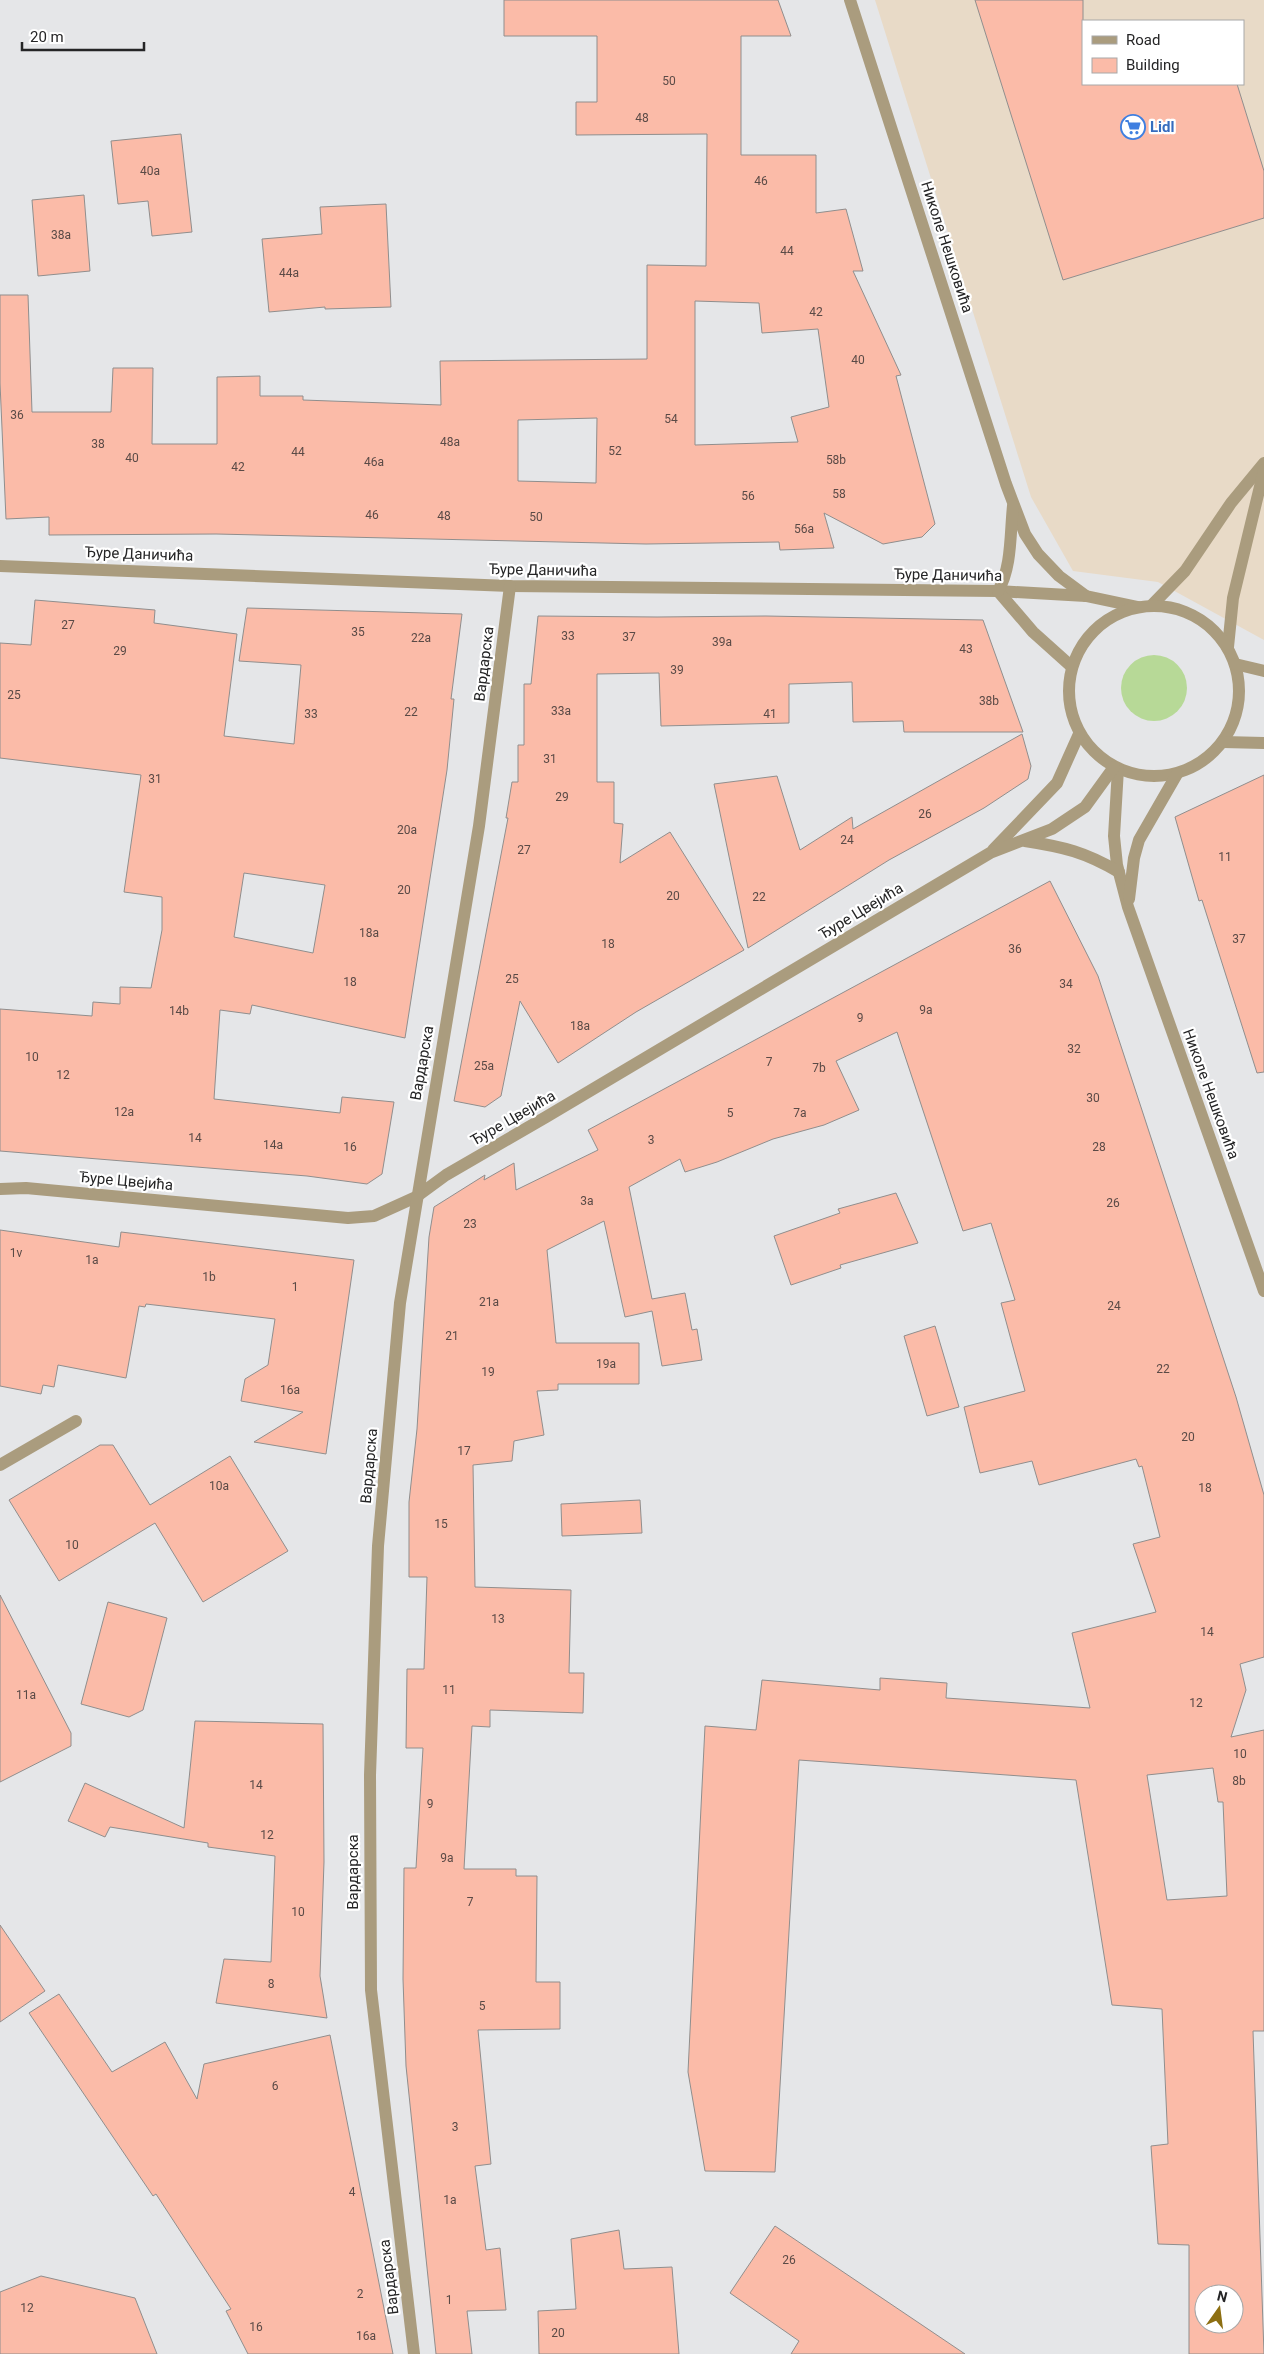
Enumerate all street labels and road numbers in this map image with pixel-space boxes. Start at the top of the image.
street label: Николе Нешковића [917,179,977,315]
street label: Ђуре Даничића [84,543,194,565]
street label: Ђуре Даничића [489,560,597,580]
street label: Ђуре Даничића [894,565,1002,585]
street label: Вардарска [470,625,498,703]
street label: Ђуре Цвејића [816,879,906,943]
street label: Вардарска [407,1024,437,1102]
street label: Николе Нешковића [1179,1026,1243,1162]
street label: Ђуре Цвејића [468,1087,558,1149]
street label: Ђуре Цвејића [78,1168,174,1194]
street label: Вардарска [357,1428,381,1504]
street label: Вардарска [344,1834,362,1910]
street label: Вардарска [375,2238,403,2316]

